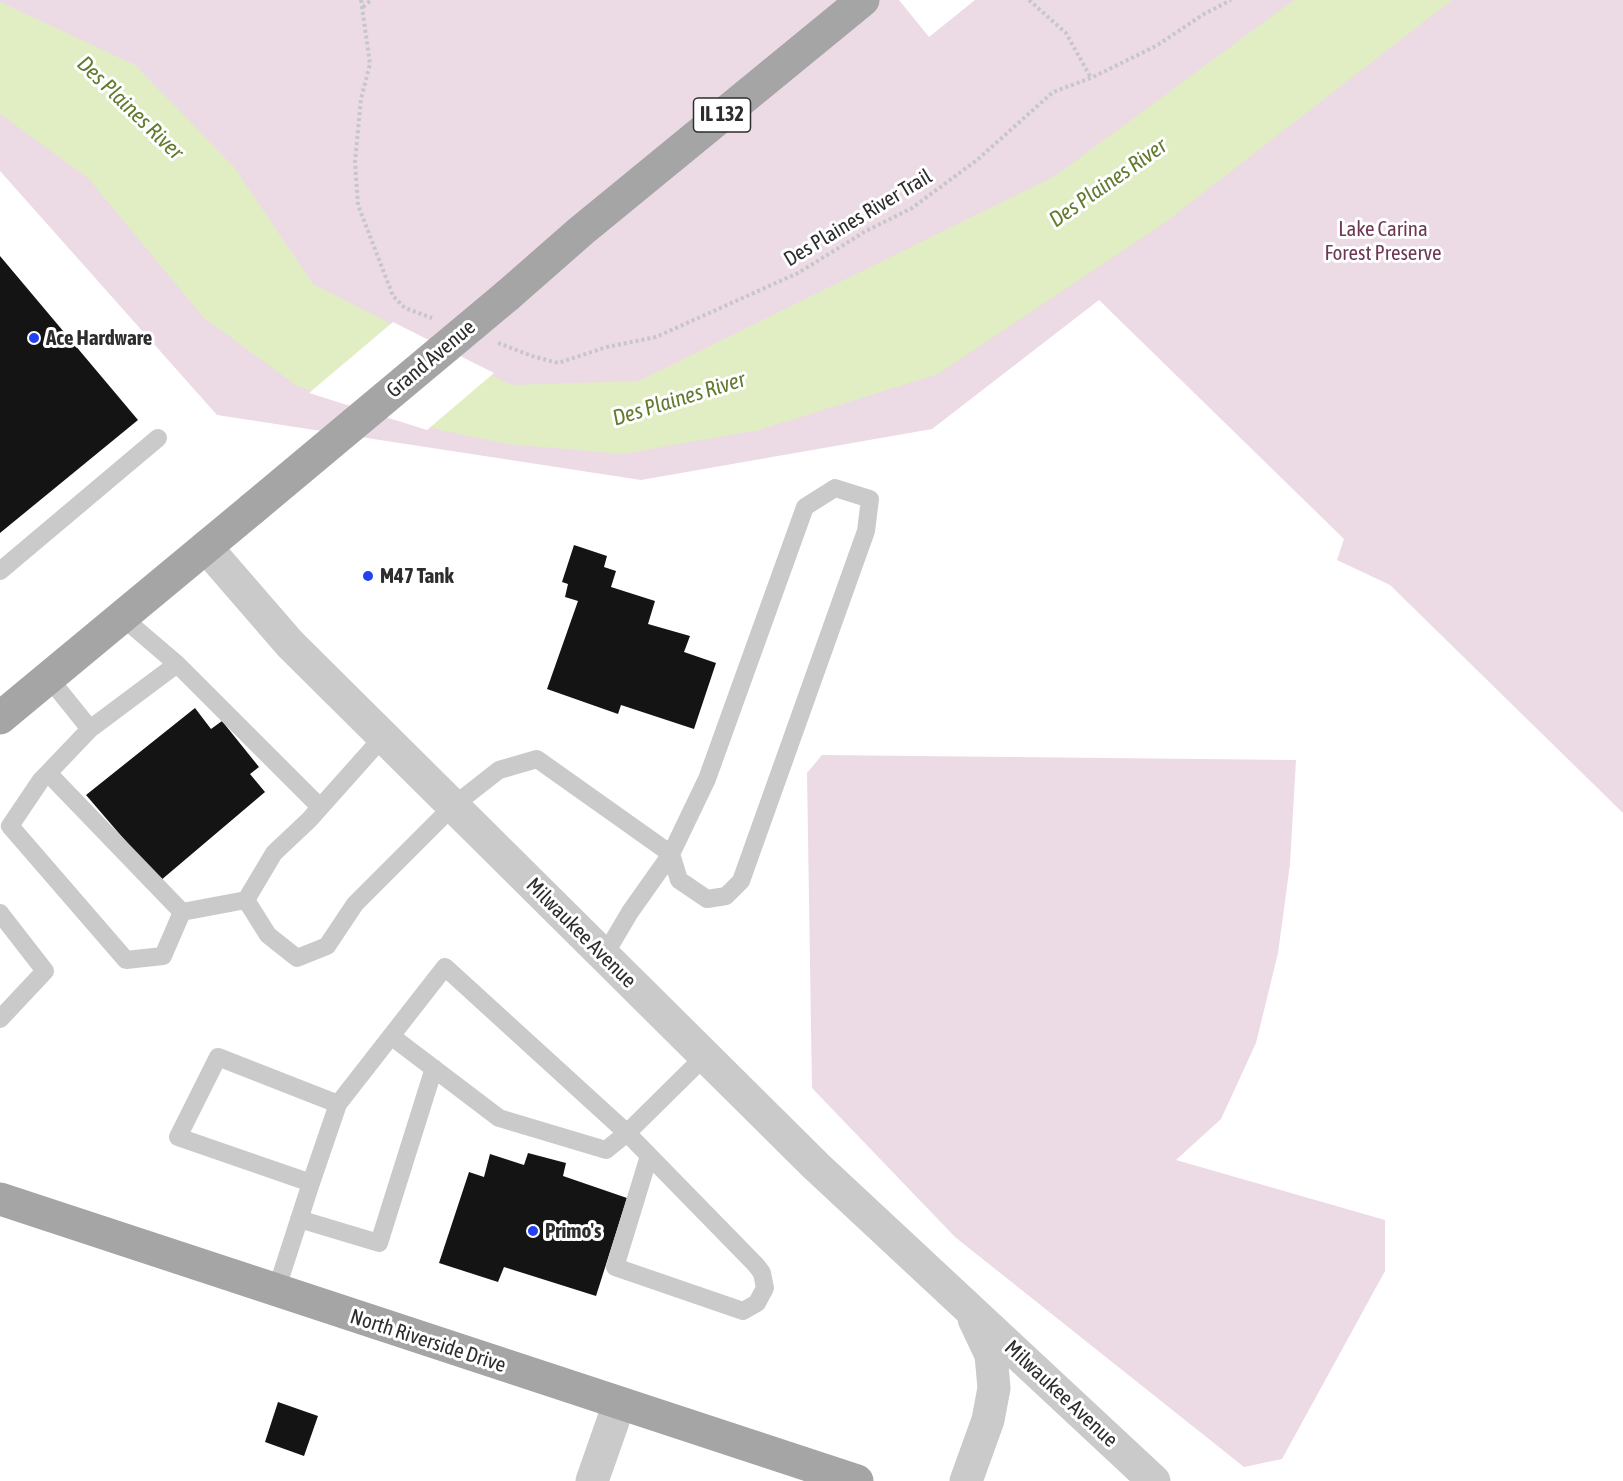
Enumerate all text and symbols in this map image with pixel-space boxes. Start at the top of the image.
water label: Des Plaines River [71,51,189,165]
road number: IL 132 [694,98,750,132]
water label: Des Plaines River [1044,133,1172,233]
street label: Des Plaines River Trail [779,164,937,272]
park label: Lake Carina Forest Preserve [1324,216,1442,266]
street label: Grand Avenue [382,315,480,403]
place label: Ace Hardware [46,325,152,351]
marker: Ace Hardware [27,331,41,345]
water label: Des Plaines River [609,366,749,432]
place label: M47 Tank [380,563,454,589]
marker: M47 Tank [361,569,375,583]
street label: Milwaukee Avenue [521,873,641,993]
place label: Primo's [545,1218,601,1244]
marker: Primo's [526,1224,540,1238]
street label: North Riverside Drive [347,1304,509,1378]
street label: Milwaukee Avenue [999,1335,1123,1453]

